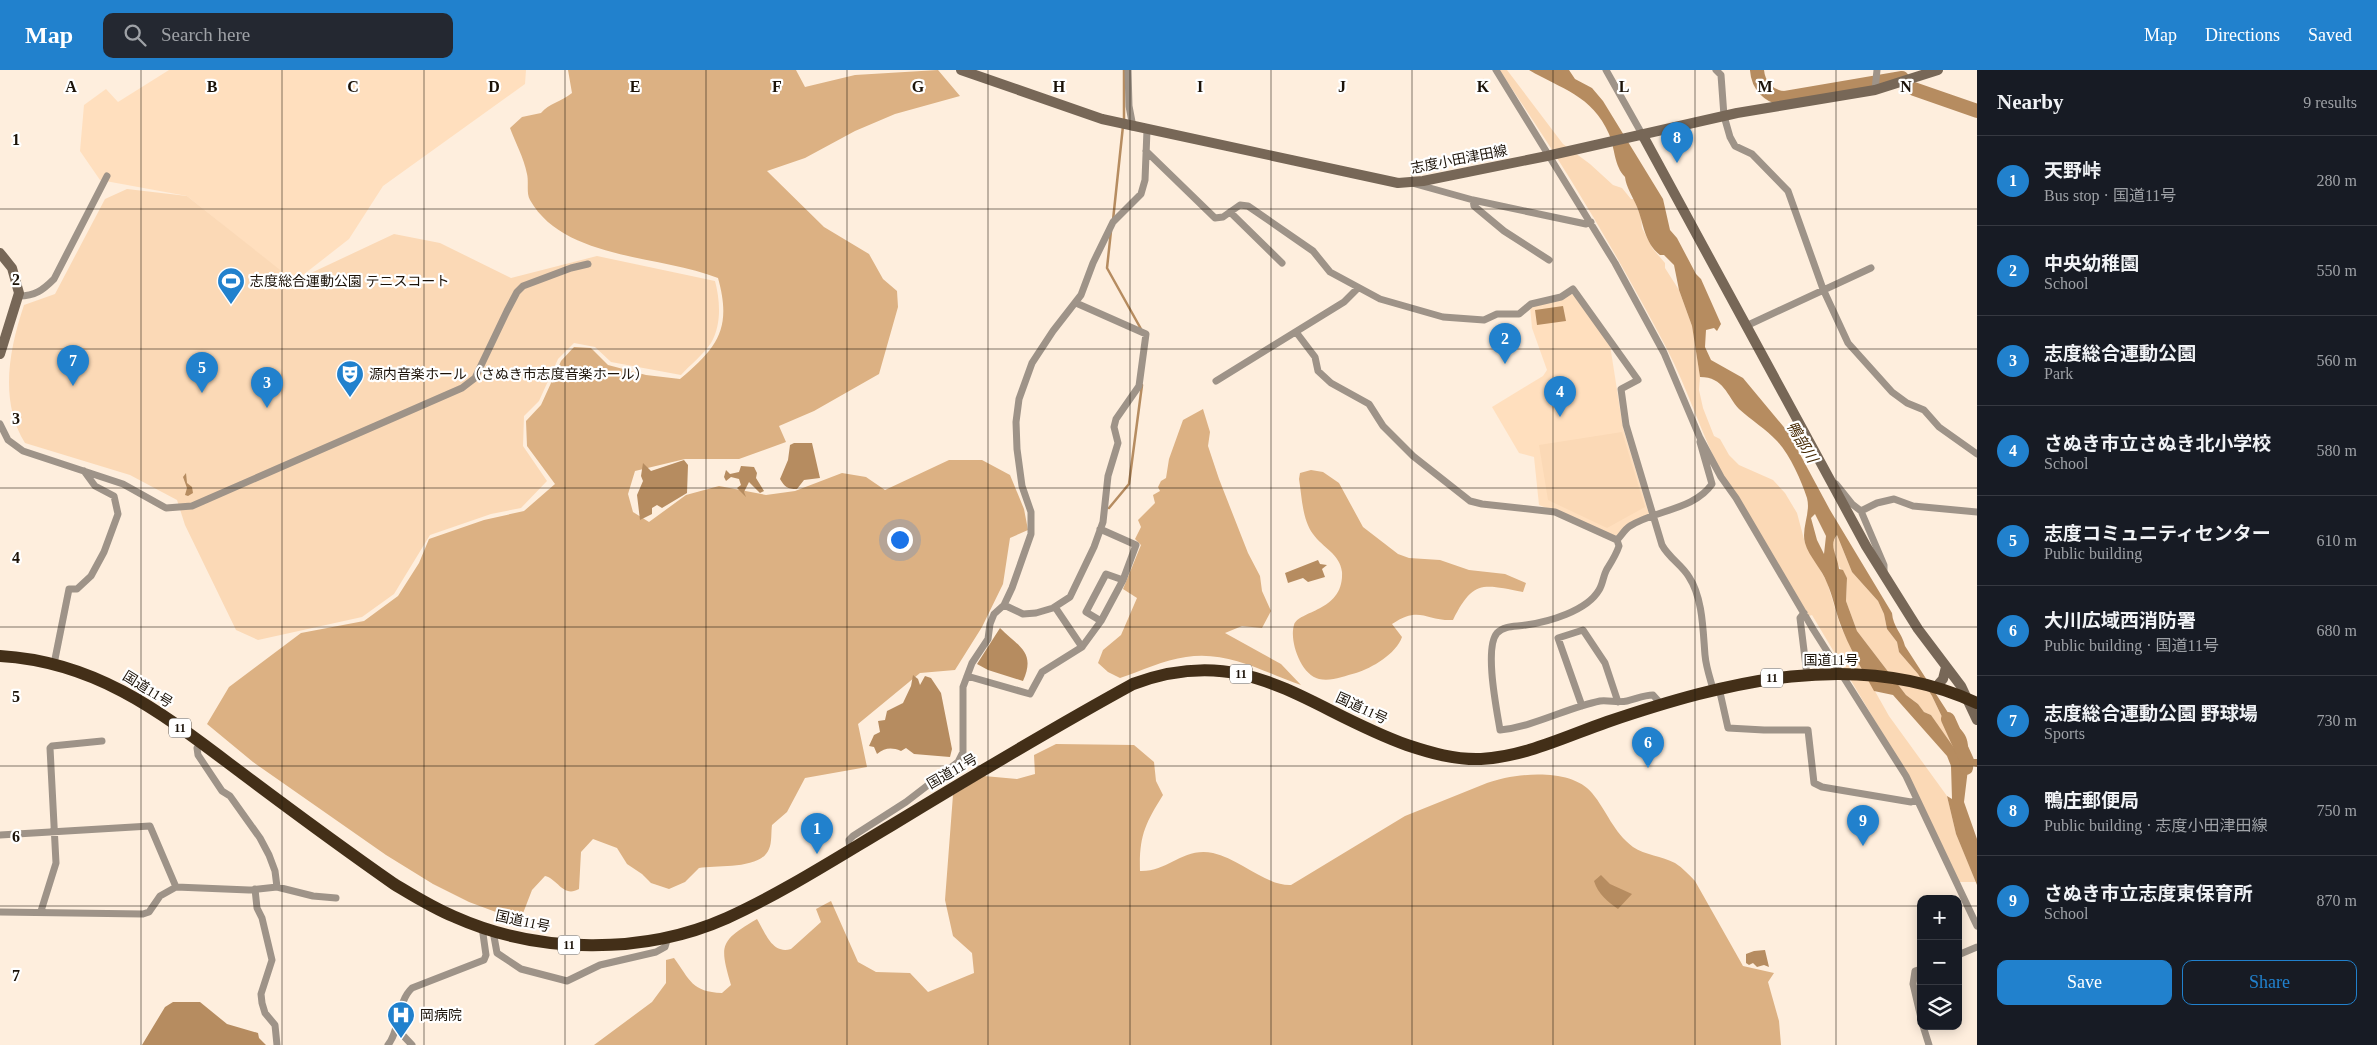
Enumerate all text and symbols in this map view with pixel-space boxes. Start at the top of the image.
search box [103,13,453,58]
icon: search [121,21,149,49]
text: Map [25,22,73,48]
text: Search here [161,24,250,45]
text: Map [2144,25,2177,45]
text: Directions [2205,25,2280,45]
text: Saved [2308,25,2352,45]
text: A [65,78,77,95]
text: B [207,78,218,95]
text: C [347,78,359,95]
text: D [488,78,500,95]
text: E [630,78,640,95]
text: F [772,78,782,95]
text: G [912,78,925,95]
text: H [1053,78,1066,95]
text: I [1197,78,1203,95]
text: J [1338,78,1346,95]
text: K [1477,78,1490,95]
text: L [1619,78,1629,95]
text: M [1757,78,1773,95]
text: N [1900,78,1912,95]
text: Nearby [1997,90,2064,114]
text: 9 results [2303,94,2357,111]
pin: 8 [1661,122,1693,163]
text: 1 [12,131,20,148]
street label: 志度小田津田線 [1410,143,1509,176]
text: 天野峠 [2044,160,2101,181]
text: 1 [2009,172,2017,189]
text: 280 m [2317,172,2357,189]
text: Bus stop · 国道11号 [2044,187,2176,204]
text: 中央幼稚園 [2044,253,2139,274]
text: 2 [2009,262,2017,279]
text: 550 m [2317,262,2357,279]
sports icon: 志度総合運動公園 テニスコート [216,266,246,305]
text: 2 [12,271,20,288]
place label: 志度総合運動公園 テニスコート [250,274,450,289]
text: School [2044,275,2088,292]
pin: 2 [1489,323,1521,364]
text: 志度総合運動公園 [2044,343,2196,364]
pin: 7 [57,345,89,386]
pin: 5 [186,352,218,393]
text: 3 [2009,352,2017,369]
text: 560 m [2317,352,2357,369]
theatre icon: 源内音楽ホール（さぬき市志度音楽ホール） [335,359,365,398]
text: Park [2044,365,2073,382]
pin: 3 [251,367,283,408]
place label: 源内音楽ホール（さぬき市志度音楽ホール） [369,367,649,382]
pin: 4 [1544,376,1576,417]
text: 3 [12,410,20,427]
water label: 鴨部川 [1784,419,1821,467]
text: さぬき市立さぬき北小学校 [2044,433,2271,454]
text: 4 [2009,442,2017,459]
text: 580 m [2317,442,2357,459]
text: School [2044,455,2088,472]
text: 志度コミュニティセンター [2044,523,2271,544]
your location [887,527,913,553]
text: 5 [2009,532,2017,549]
text: 610 m [2317,532,2357,549]
text: Public building [2044,545,2142,562]
text: 4 [12,549,20,566]
text: 大川広域西消防署 [2044,610,2196,631]
text: 6 [2009,622,2017,639]
text: 680 m [2317,622,2357,639]
text: Public building · 国道11号 [2044,637,2219,654]
street label: 国道11号 [1803,653,1859,668]
road number: 11 [1230,664,1252,684]
street label: 国道11号 [120,668,175,710]
road number: 11 [1761,668,1783,688]
text: 5 [12,688,20,705]
street label: 国道11号 [1333,690,1390,727]
text: 志度総合運動公園 野球場 [2044,703,2258,724]
text: 7 [2009,712,2017,729]
text: 730 m [2317,712,2357,729]
road number: 11 [169,718,191,738]
text: Sports [2044,725,2085,742]
pin: 6 [1632,727,1664,768]
street label: 国道11号 [924,751,980,792]
text: 鴨庄郵便局 [2044,790,2139,811]
text: 8 [2009,802,2017,819]
text: 750 m [2317,802,2357,819]
pin: 9 [1847,805,1879,846]
pin: 1 [801,813,833,854]
text: Public building · 志度小田津田線 [2044,817,2268,834]
text: 6 [12,828,20,845]
text: さぬき市立志度東保育所 [2044,883,2253,904]
text: 9 [2009,892,2017,909]
text: 870 m [2317,892,2357,909]
map controls [1917,895,1962,1030]
button: + [1917,895,1962,940]
text: School [2044,905,2088,922]
street label: 国道11号 [494,908,552,935]
road number: 11 [558,936,580,954]
button: − [1917,940,1962,985]
button: Save [1997,960,2172,1005]
button: Share [2182,960,2357,1005]
text: 7 [12,967,20,984]
button: layers [1917,985,1962,1030]
hospital icon: 岡病院 [386,1000,416,1039]
place label: 岡病院 [420,1008,462,1023]

